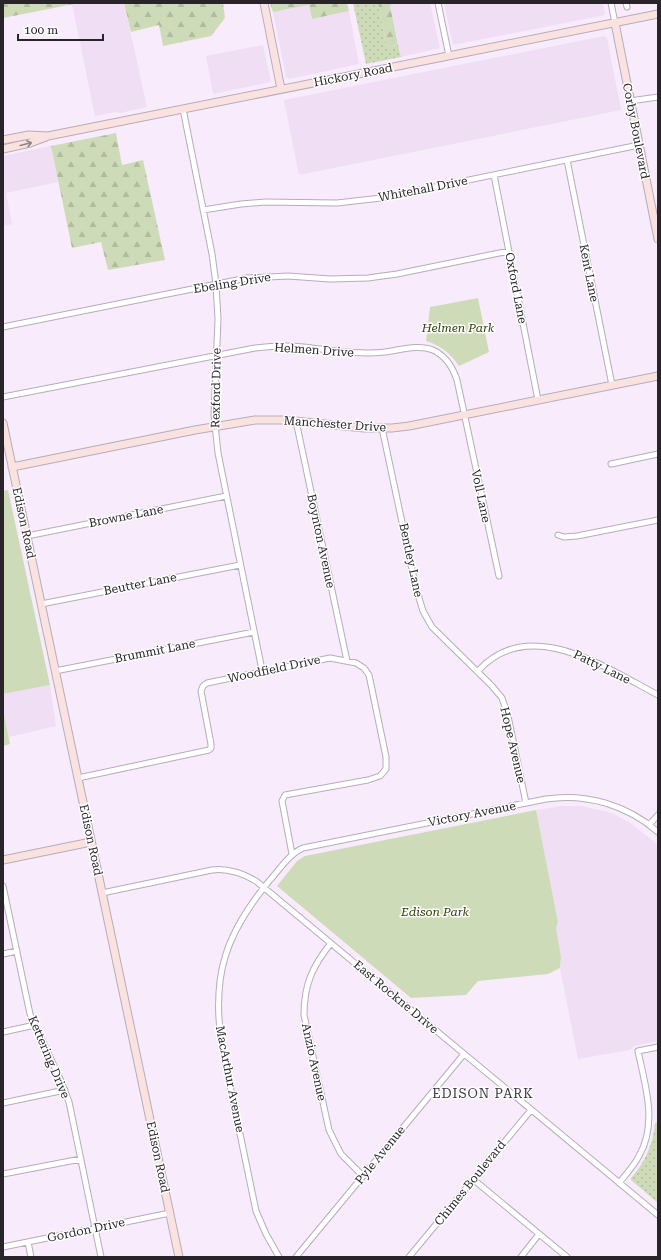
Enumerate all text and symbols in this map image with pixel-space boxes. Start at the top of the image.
scale bar [18,16,103,42]
text: 100 m [24,23,58,37]
street label: Hickory Road [312,60,394,89]
street label: Corby Boulevard [620,82,652,180]
one-way arrow [19,140,32,147]
street label: Whitehall Drive [377,173,469,205]
street label: Kent Lane [577,243,602,304]
street label: Oxford Lane [502,251,530,325]
street label: Ebeling Drive [192,270,272,296]
park label: Helmen Park [421,321,495,335]
street label: Helmen Drive [274,340,355,360]
street label: Rexford Drive [208,347,224,428]
street label: Manchester Drive [283,413,387,435]
street label: Voll Lane [469,468,494,524]
street label: Edison Road [10,486,38,560]
street label: Boynton Avenue [304,493,338,590]
street label: Browne Lane [88,502,165,530]
street label: Bentley Lane [396,522,426,599]
street label: Beutter Lane [102,570,178,598]
street label: Brummit Lane [113,636,197,666]
street label: Patty Lane [571,647,633,687]
street label: Woodfield Drive [226,652,322,686]
street label: Hope Avenue [497,706,529,785]
street label: Victory Avenue [427,799,517,829]
street label: Edison Road [77,803,105,877]
park label: Edison Park [400,905,469,919]
street label: East Rockne Drive [351,958,441,1037]
street label: Kettering Drive [25,1014,73,1101]
street label: Anzio Avenue [299,1022,329,1103]
street label: MacArthur Avenue [213,1024,247,1134]
district label: EDISON PARK [432,1086,534,1101]
street label: Edison Road [144,1120,172,1194]
street label: Pyle Avenue [352,1123,408,1187]
street label: Chimes Boulevard [431,1137,509,1228]
street label: Gordon Drive [46,1215,126,1245]

